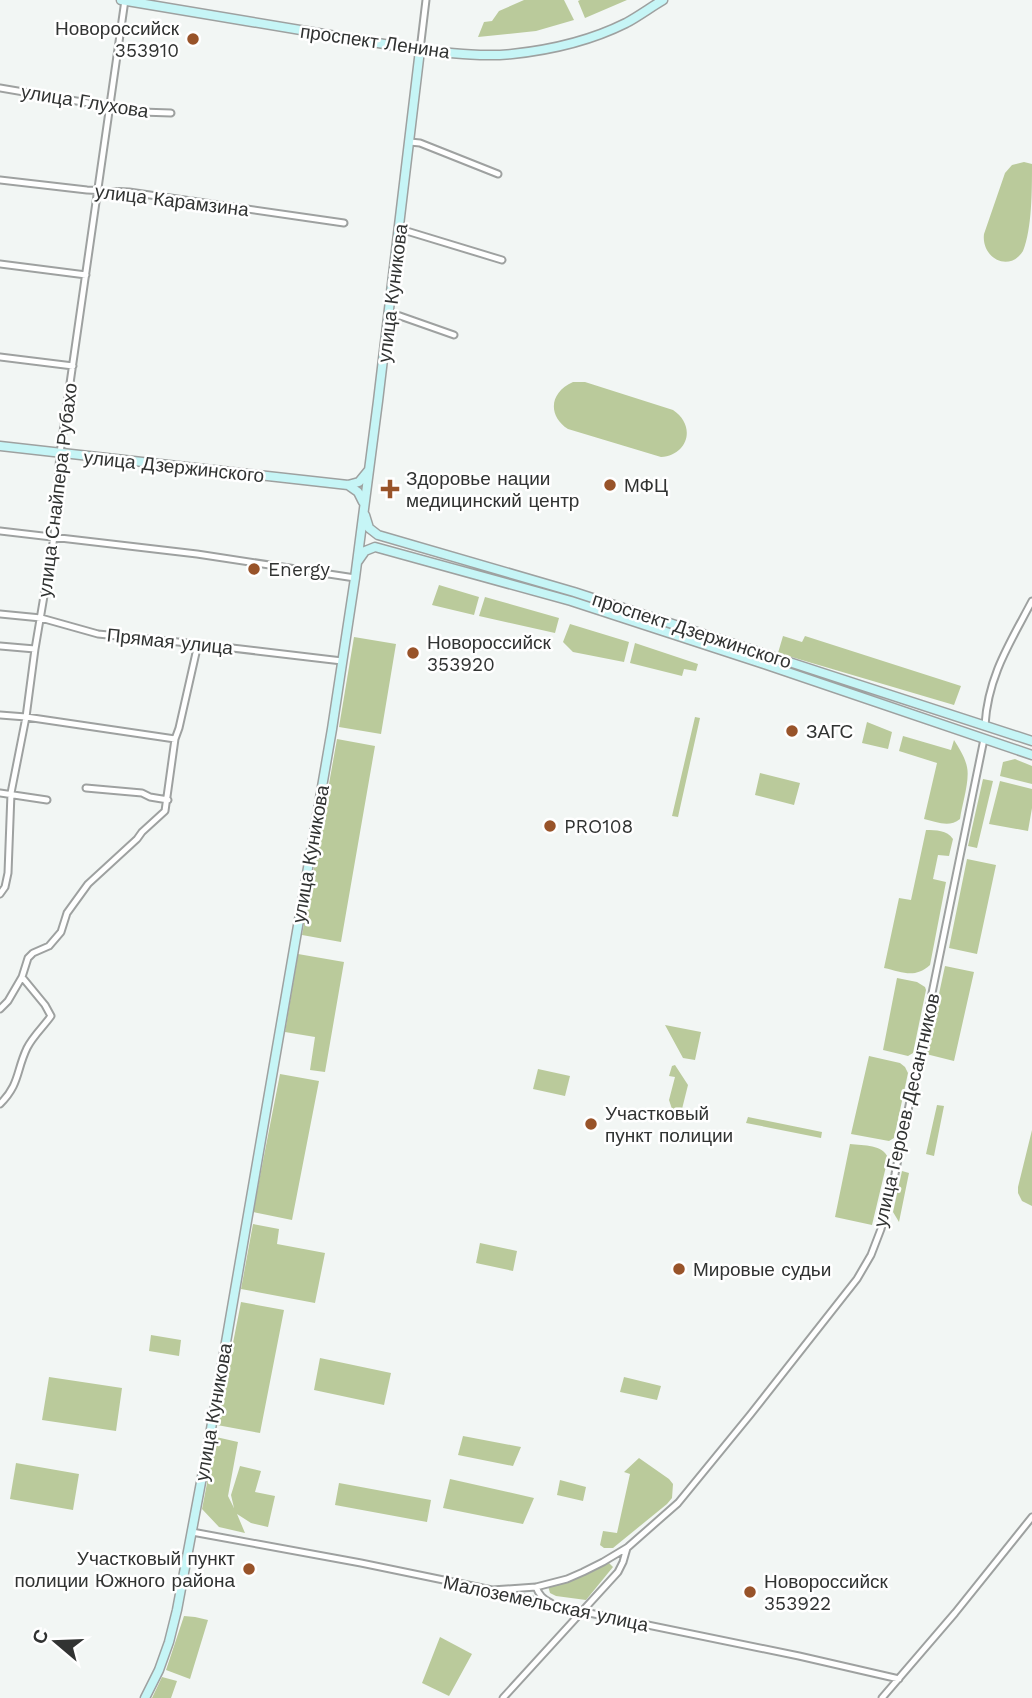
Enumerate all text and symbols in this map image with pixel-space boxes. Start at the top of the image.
place label: Новороссийск 353910 [55,17,180,62]
street label: проспект Ленина [299,20,452,63]
marker: Новороссийск 353910 [185,31,201,47]
street label: улица Глухова [20,80,151,123]
street label: улица Карамзина [94,180,251,221]
street label: улица Куникова [373,222,412,364]
street label: улица Снайпера Рубахо [33,382,82,599]
street label: улица Дзержинского [83,446,265,487]
place label: Здоровье нации медицинский центр [406,467,579,512]
place label: МФЦ [624,474,668,497]
marker: МФЦ [602,477,618,493]
marker: Здоровье нации медицинский центр [380,479,400,499]
place label: Energy [268,558,330,581]
marker: Energy [246,561,262,577]
street label: проспект Дзержинского [589,587,794,674]
street label: Прямая улица [106,623,235,660]
place label: Новороссийск 353920 [427,631,552,676]
marker: Новороссийск 353920 [405,645,421,661]
place label: ЗАГС [806,720,853,743]
marker: ЗАГС [784,723,800,739]
street label: улица Куникова [287,783,334,925]
place label: PRO108 [564,815,633,838]
marker: PRO108 [542,818,558,834]
street label: улица Героев Десантников [868,991,945,1229]
place label: Участковый пункт полиции [605,1102,733,1147]
marker: Участковый пункт полиции [583,1116,599,1132]
place label: Мировые судьи [693,1258,831,1281]
marker: Мировые судьи [671,1261,687,1277]
street label: улица Куникова [190,1341,237,1483]
place label: Участковый пункт полиции Южного района [14,1547,235,1592]
marker: Участковый пункт полиции Южного района [241,1561,257,1577]
place label: Новороссийск 353922 [764,1570,889,1615]
street label: Малоземельская улица [441,1571,651,1637]
marker: Новороссийск 353922 [742,1584,758,1600]
north arrow [21,1607,91,1677]
text: С [27,1626,54,1647]

